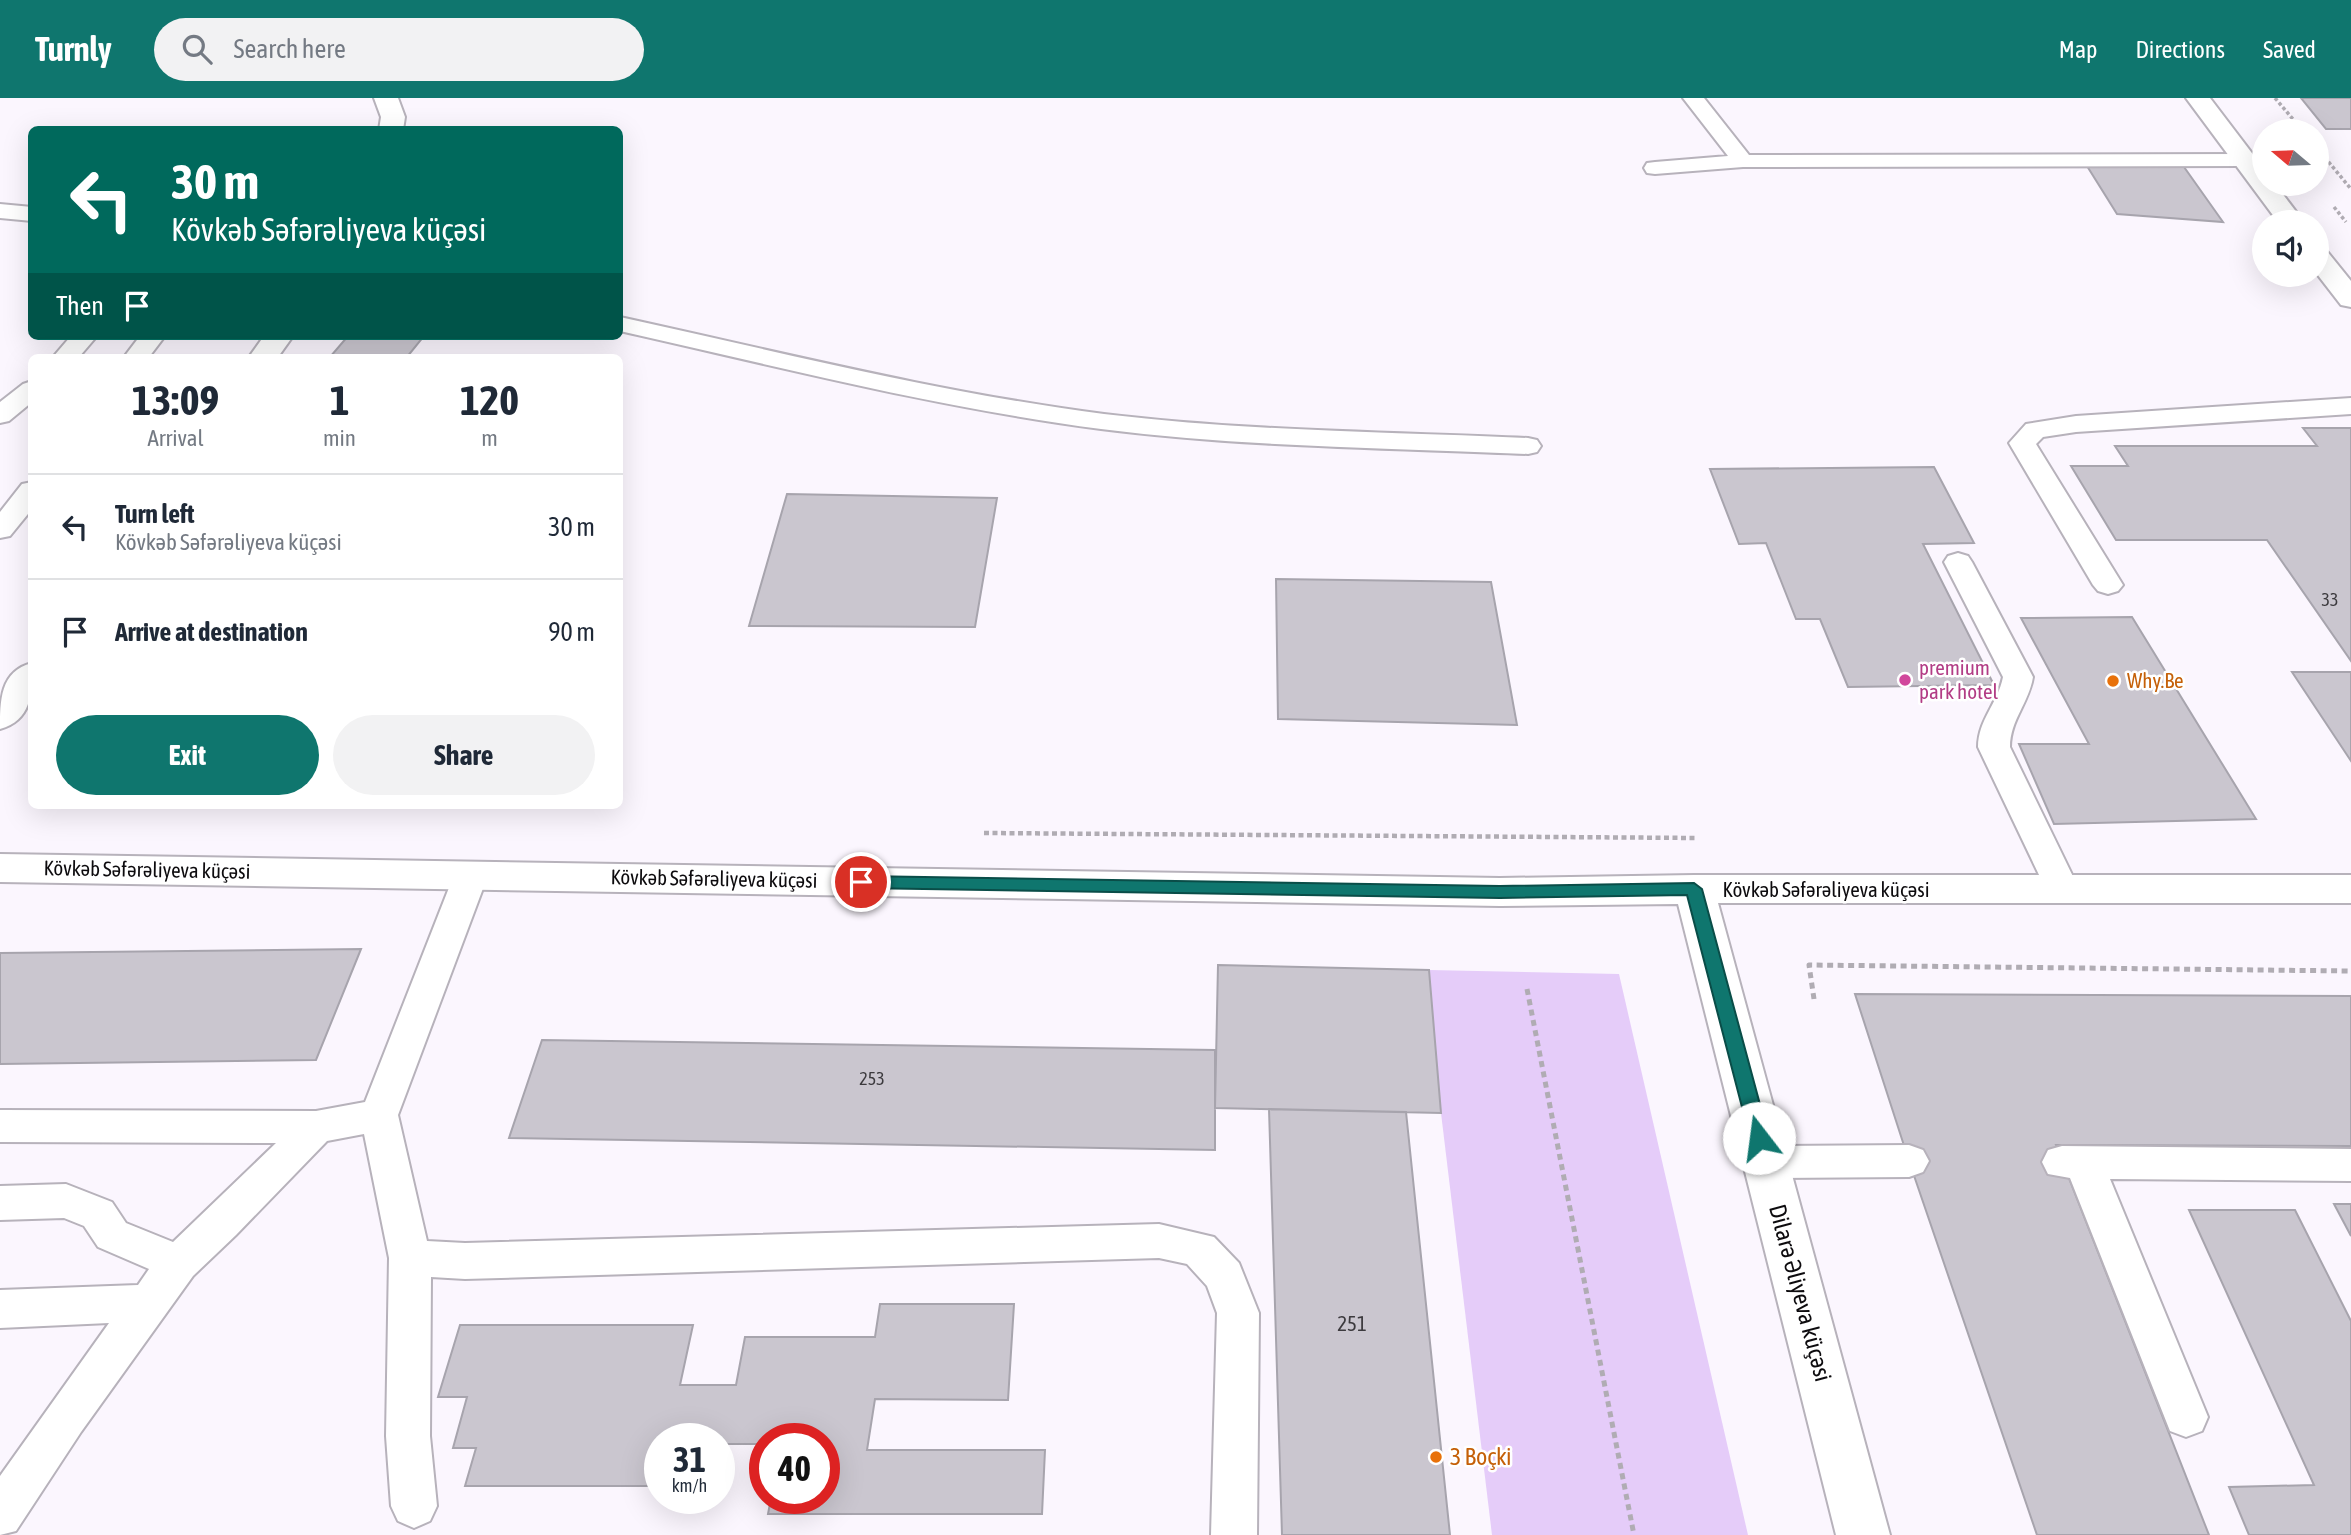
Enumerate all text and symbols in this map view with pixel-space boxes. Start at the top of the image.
search box [154,18,644,81]
text: Turnly [35,30,112,68]
icon: search [178,30,216,68]
text: Search here [234,34,346,64]
text: Map [2059,36,2097,63]
text: Directions [2135,36,2225,63]
text: Saved [2263,36,2316,63]
north arrow [2252,119,2329,196]
map controls [2252,119,2329,287]
text: 30 m [171,153,259,209]
icon: left [56,154,147,245]
button: sound [2252,210,2329,287]
text: Kövkəb Səfərəliyeva küçəsi [171,211,486,248]
icon: arrive [118,287,156,325]
text: Then [56,291,104,321]
text: 13:09 [132,376,219,424]
text: 1 [330,376,349,424]
text: 120 [460,376,519,424]
text: Arrival [147,425,204,451]
text: min [323,425,356,451]
text: m [481,425,498,451]
text: Turn left [115,499,195,529]
icon: left [56,508,94,546]
text: 30 m [548,512,595,542]
text: Kövkəb Səfərəliyeva küçəsi [115,529,342,555]
house number: 33 [2322,589,2338,610]
icon: arrive [56,613,94,651]
text: Arrive at destination [115,617,308,647]
text: 90 m [548,617,595,647]
place label: premium park hotel [1919,655,1998,703]
place label: Why.Be [2127,668,2184,692]
marker: premium park hotel [1897,672,1913,688]
marker: Why.Be [2105,673,2121,689]
button: Exit [56,715,319,795]
button: Share [333,715,595,795]
pin [831,852,891,912]
street label: Kövkəb Səfərəliyeva küçəsi [43,855,251,883]
icon: arrive [842,863,880,901]
street label: Kövkəb Səfərəliyeva küçəsi [610,864,818,892]
street label: Kövkəb Səfərəliyeva küçəsi [1723,877,1929,901]
house number: 253 [859,1068,885,1089]
position arrow [1722,1101,1796,1175]
street label: Dilarə Əliyeva küçəsi [1764,1201,1837,1384]
house number: 251 [1337,1311,1367,1335]
speed limit sign: 40 [749,1423,840,1514]
text: 31 [673,1439,706,1479]
place label: 3 Boçki [1450,1443,1511,1470]
marker: 3 Boçki [1428,1449,1444,1465]
text: km/h [672,1475,707,1496]

